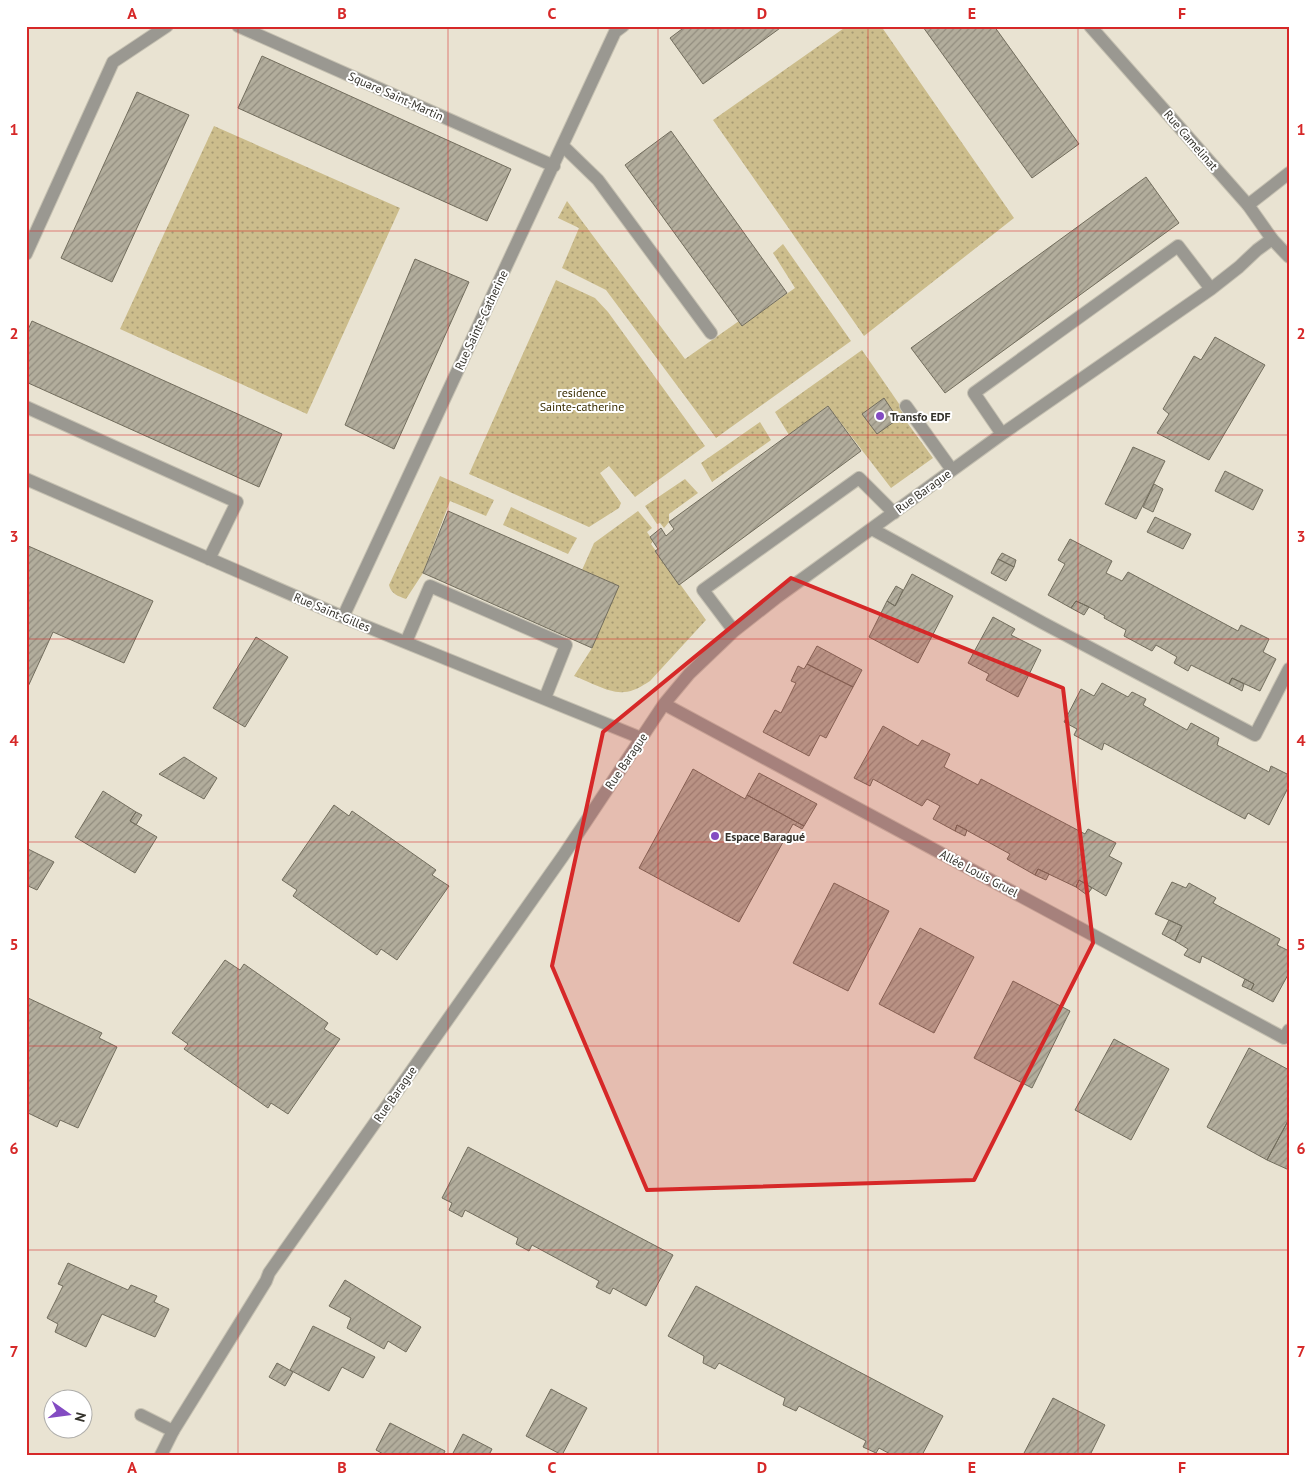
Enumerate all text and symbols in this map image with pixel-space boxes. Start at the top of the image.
text: A [127,3,137,23]
text: B [337,3,347,23]
text: C [548,3,557,23]
text: D [757,3,767,23]
text: E [968,3,976,23]
text: F [1178,3,1186,23]
street label: Square Saint-Martin [346,68,446,124]
street label: Rue Camelinat [1161,107,1221,173]
text: 1 [9,119,19,139]
text: 1 [1296,119,1306,139]
street label: Rue Sainte-Catherine [451,268,511,372]
text: 2 [9,323,19,343]
text: 2 [1296,323,1306,343]
park label: residence Sainte-catherine [540,385,624,414]
place label: Transfo EDF [890,409,951,424]
marker: Transfo EDF [874,410,886,422]
street label: Rue Barague [892,466,954,516]
text: 3 [9,526,19,546]
text: 3 [1296,526,1306,546]
street label: Rue Saint-Gilles [292,589,372,635]
text: 4 [9,730,19,750]
street label: Rue Barague [602,730,650,792]
text: 4 [1296,730,1306,750]
place label: Espace Baragué [725,829,805,844]
marker: Espace Baragué [709,830,721,842]
street label: Allée Louis Gruel [937,846,1021,900]
text: 5 [9,934,19,954]
text: 5 [1296,934,1306,954]
street label: Rue Barague [370,1063,420,1125]
text: 6 [9,1138,19,1158]
text: 6 [1296,1138,1306,1158]
text: 7 [9,1341,19,1361]
text: 7 [1296,1341,1306,1361]
north arrow [42,1388,92,1438]
text: N [71,1411,90,1424]
text: A [127,1457,137,1477]
text: B [337,1457,347,1477]
text: C [548,1457,557,1477]
text: D [757,1457,767,1477]
text: E [968,1457,976,1477]
text: F [1178,1457,1186,1477]

